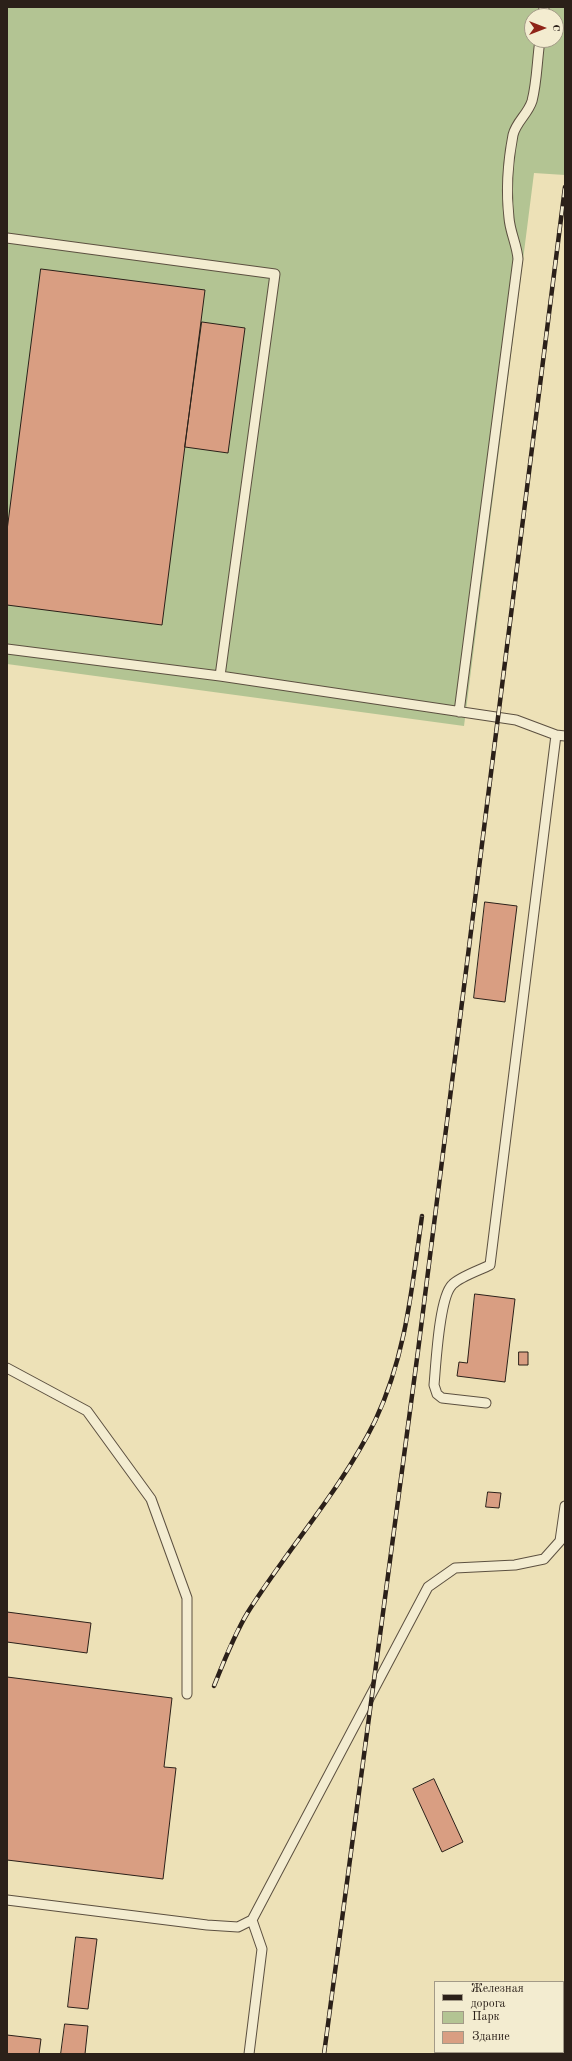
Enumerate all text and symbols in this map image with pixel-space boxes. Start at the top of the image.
north arrow [524,8,564,48]
text: С [550,24,561,32]
legend [434,1981,564,2053]
text: Железная дорога [471,1983,524,2010]
text: Парк [472,2011,500,2023]
text: Здание [472,2031,510,2043]

